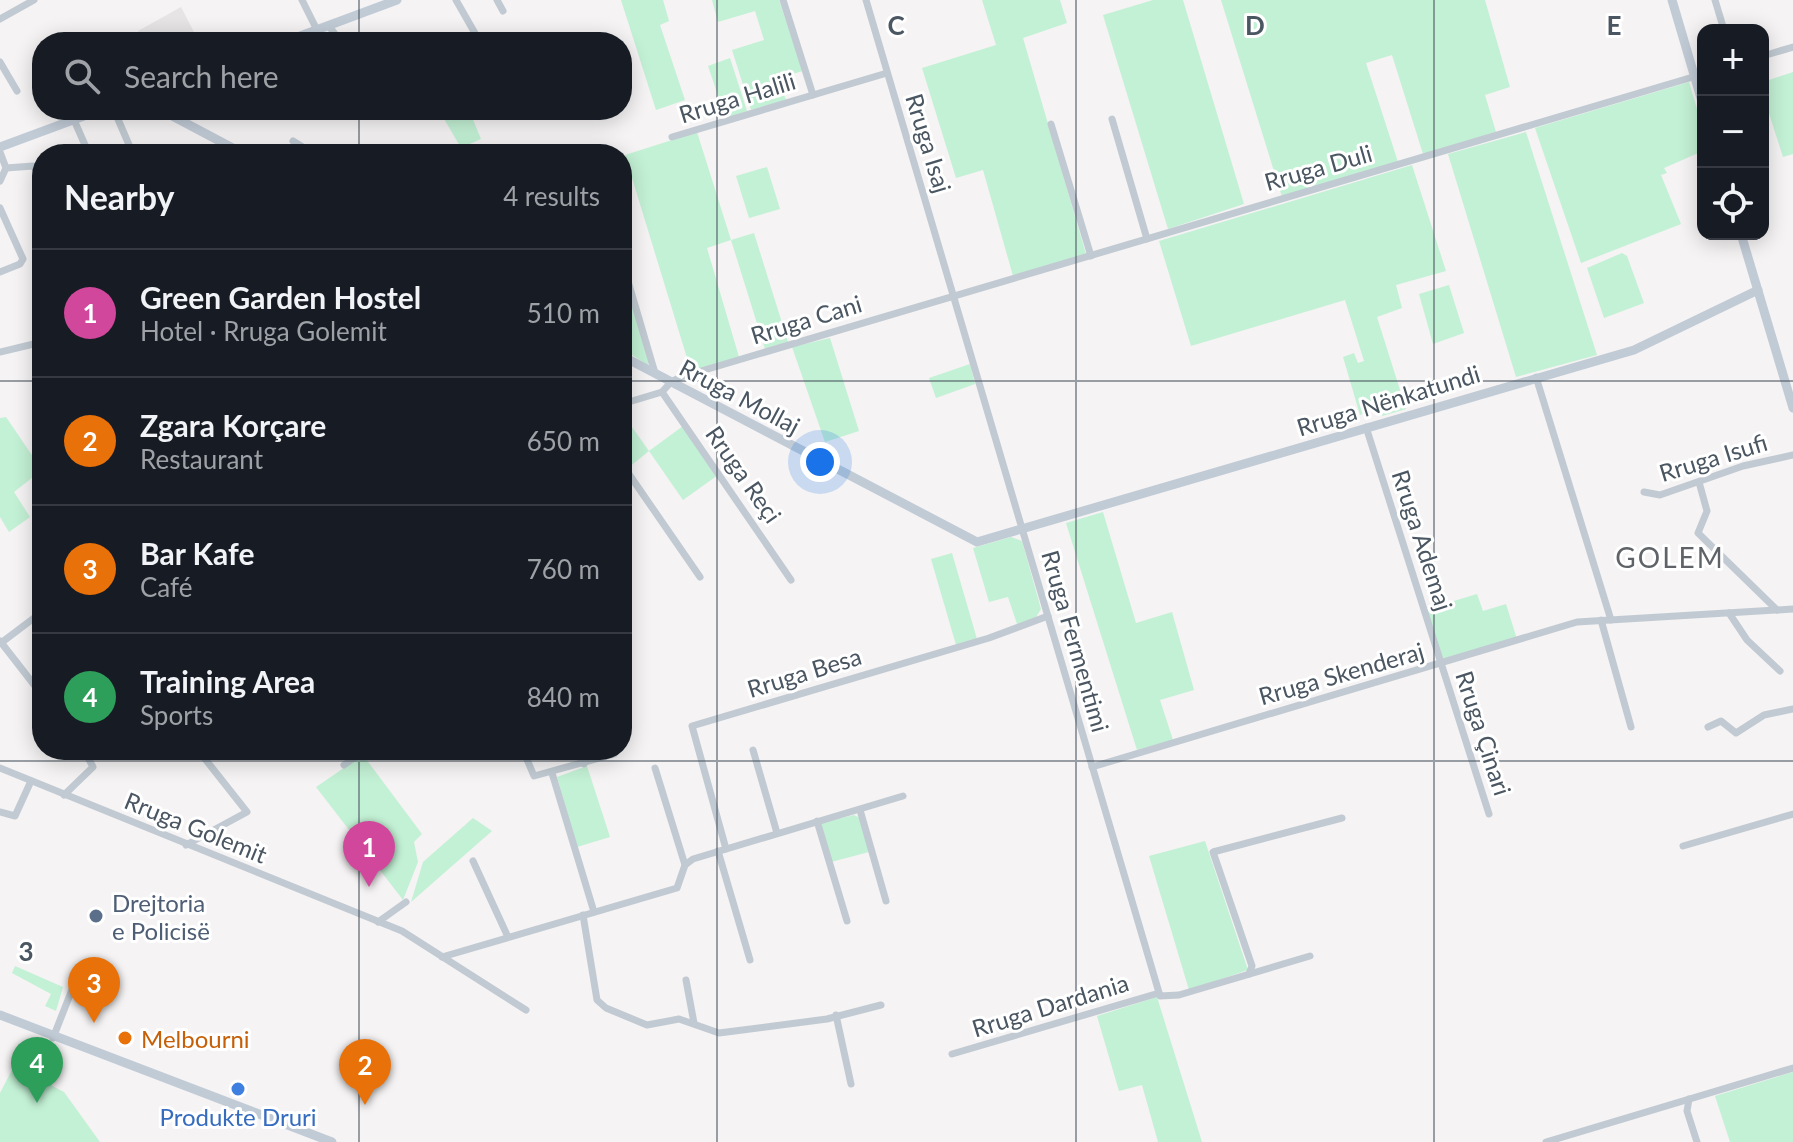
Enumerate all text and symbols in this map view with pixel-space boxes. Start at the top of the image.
text: C [887,9,905,41]
text: D [1245,9,1265,41]
text: E [1607,9,1621,41]
map controls [1697,24,1769,240]
button: + [1697,24,1769,96]
search box [32,32,632,120]
icon: search [60,54,104,98]
text: Search here [124,58,279,94]
street label: Rruga Halili [675,66,799,128]
street label: Rruga Isaj [900,90,958,196]
button: − [1697,96,1769,168]
street label: Rruga Duli [1261,138,1375,196]
button: locate [1697,168,1769,240]
text: Nearby [64,176,175,217]
text: 4 results [503,180,600,212]
text: Green Garden Hostel [140,279,421,315]
street label: Rruga Cani [747,288,865,350]
text: 1 [82,297,98,329]
text: 510 m [527,297,600,329]
text: Hotel · Rruga Golemit [140,315,387,347]
street label: Rruga Mollaj [675,352,805,440]
street label: Rruga Nënkatundi [1293,358,1483,442]
text: Zgara Korçare [140,407,326,443]
street label: Rruga Reçi [700,420,788,528]
text: 2 [82,425,98,457]
text: 650 m [527,425,600,457]
street label: Rruga Isufi [1655,427,1771,487]
your location [800,442,840,482]
text: Restaurant [140,443,263,475]
street label: Rruga Ademaj [1387,466,1459,614]
text: Bar Kafe [140,535,254,571]
district label: GOLEM [1615,540,1725,574]
street label: Rruga Fermentimi [1036,547,1116,735]
text: 3 [82,553,98,585]
text: 760 m [527,553,600,585]
text: Café [140,571,193,603]
street label: Rruga Skenderaj [1255,636,1427,710]
street label: Rruga Besa [743,641,865,703]
text: Training Area [140,663,315,699]
street label: Rruga Çinari [1450,667,1518,799]
text: 4 [82,681,98,713]
text: 840 m [527,681,600,713]
text: Sports [140,699,213,731]
street label: Rruga Golemit [121,785,272,869]
pin: 1 [343,821,395,887]
place label: Drejtoria e Policisë [112,888,210,945]
marker: Drejtoria e Policisë [87,907,105,925]
text: 3 [18,935,34,967]
pin: 3 [68,957,120,1023]
street label: Rruga Dardania [968,967,1132,1043]
place label: Melbourni [141,1024,250,1053]
marker: Melbourni [116,1029,134,1047]
pin: 4 [11,1037,63,1103]
pin: 2 [339,1039,391,1105]
marker: Produkte Druri [229,1080,247,1098]
place label: Produkte Druri [159,1102,317,1131]

